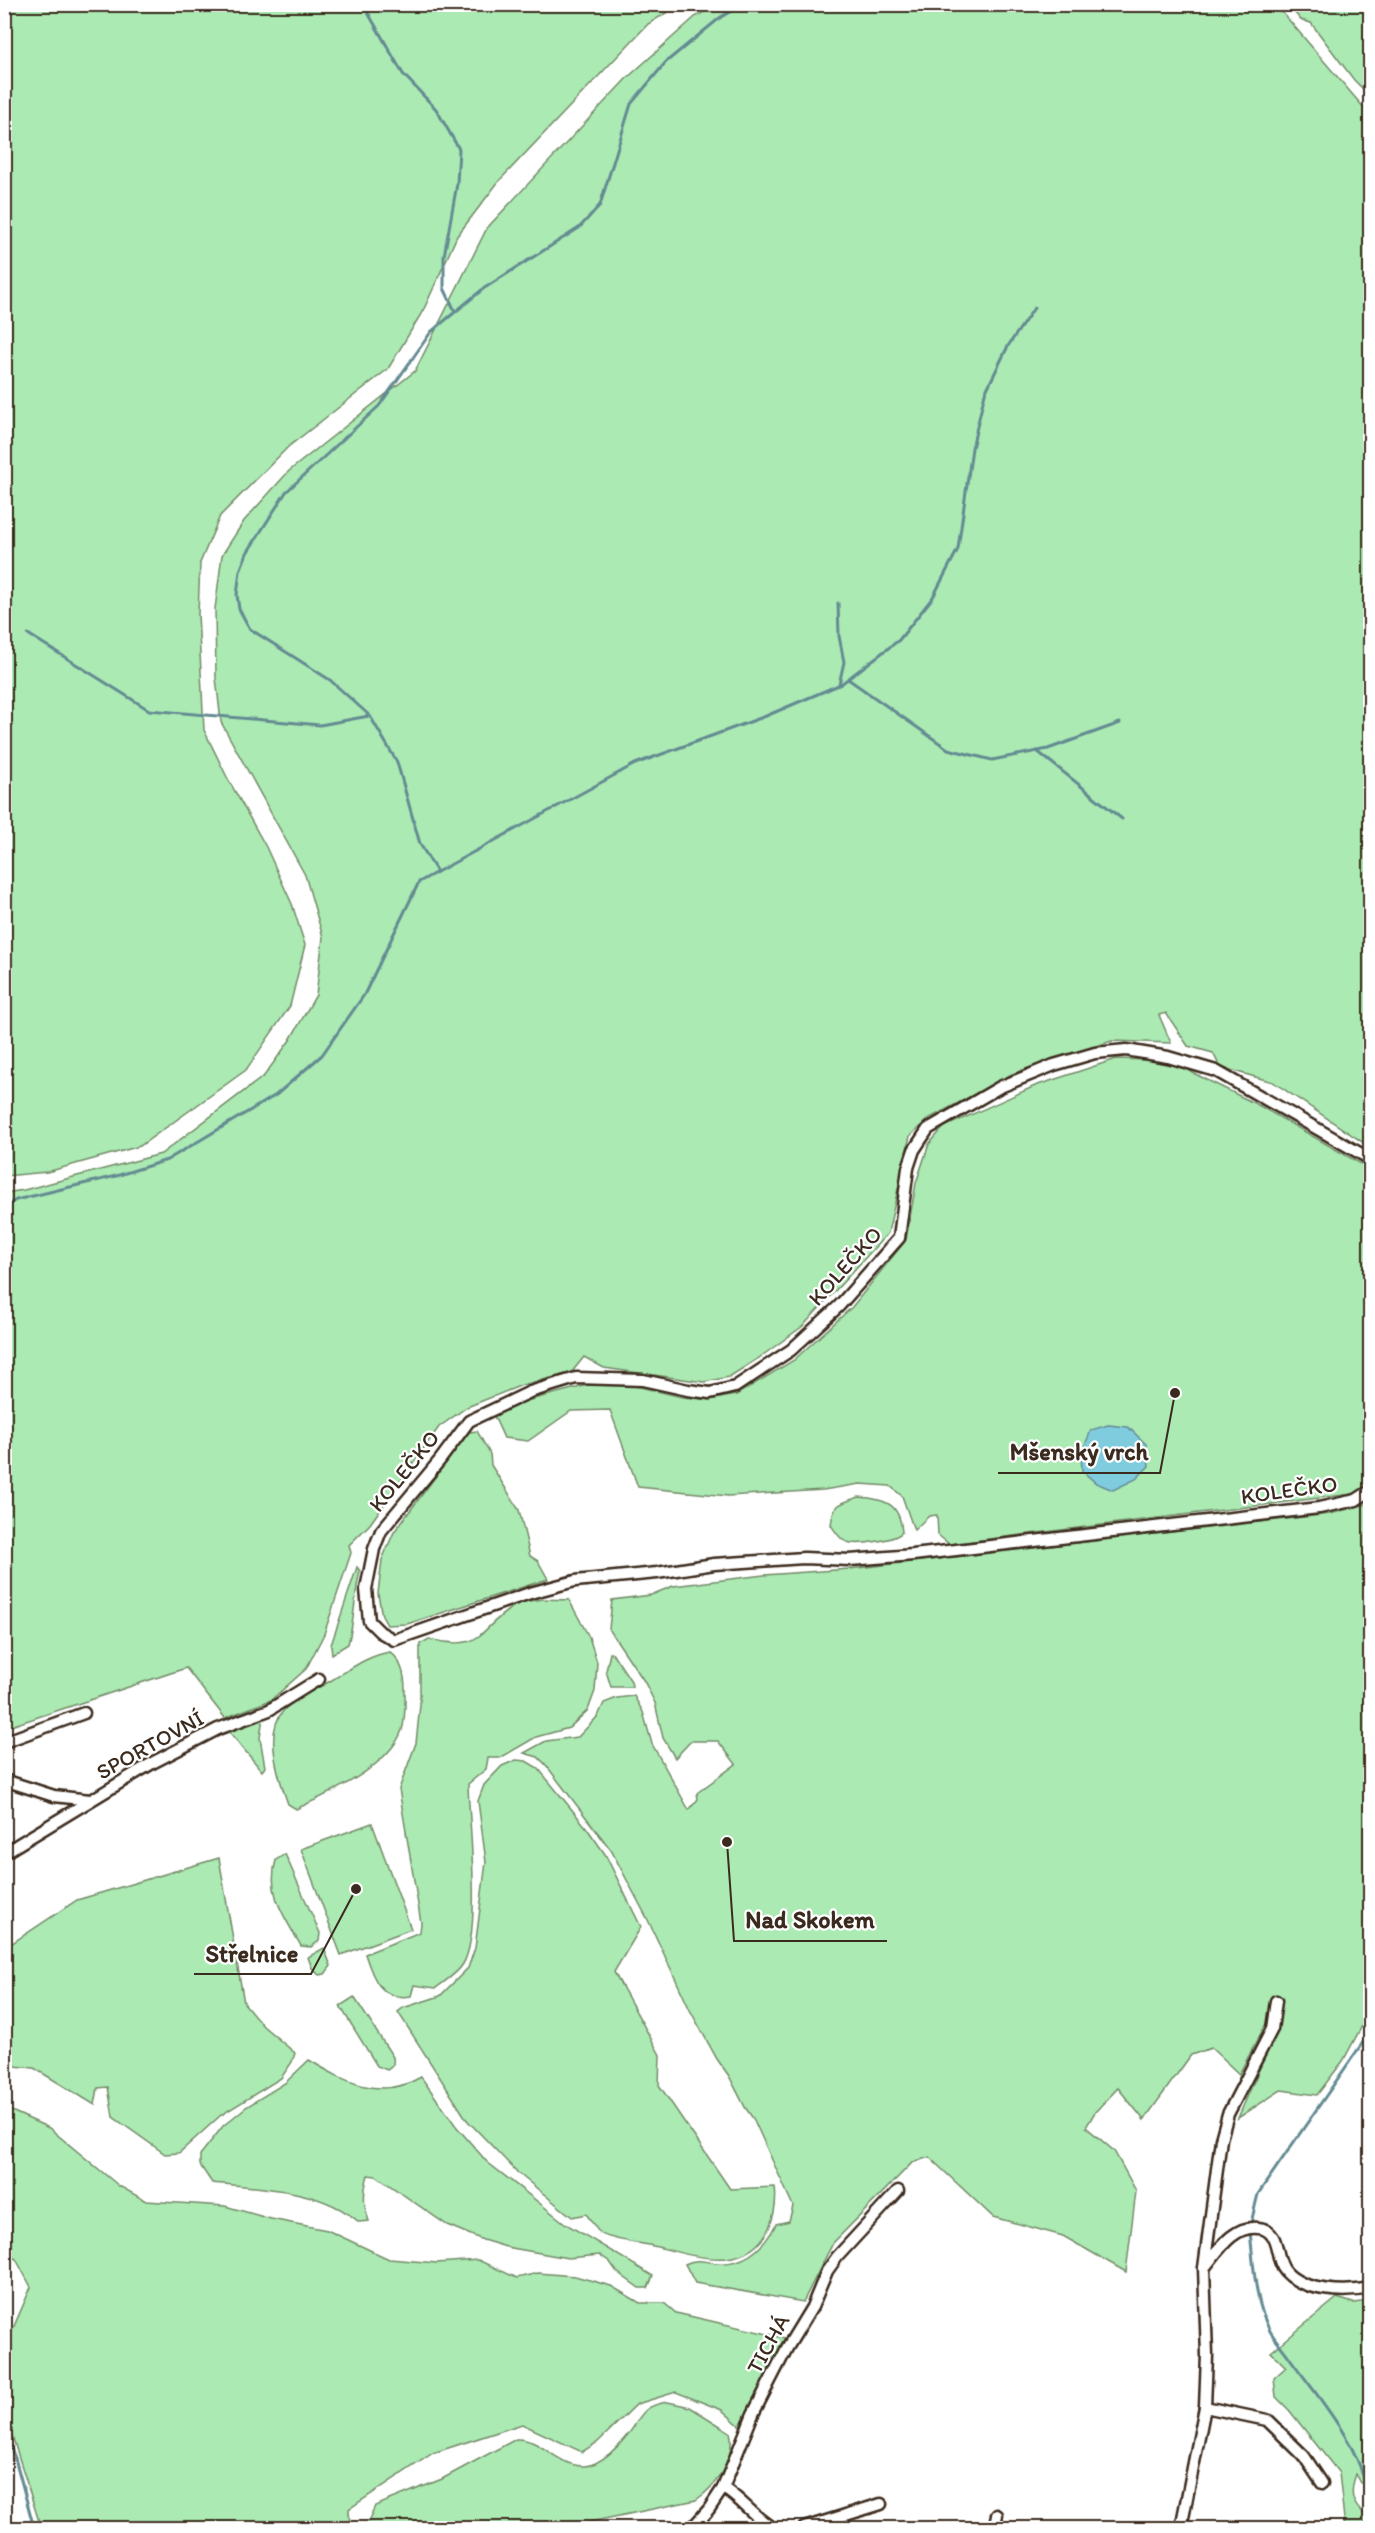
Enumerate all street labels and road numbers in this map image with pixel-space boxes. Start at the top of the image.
street label: KOLEČKO [802,1221,888,1311]
street label: KOLEČKO [363,1425,445,1517]
street label: KOLEČKO [1239,1470,1339,1510]
street label: SPORTOVNÍ [92,1704,208,1786]
street label: TICHÁ [741,2309,795,2379]

